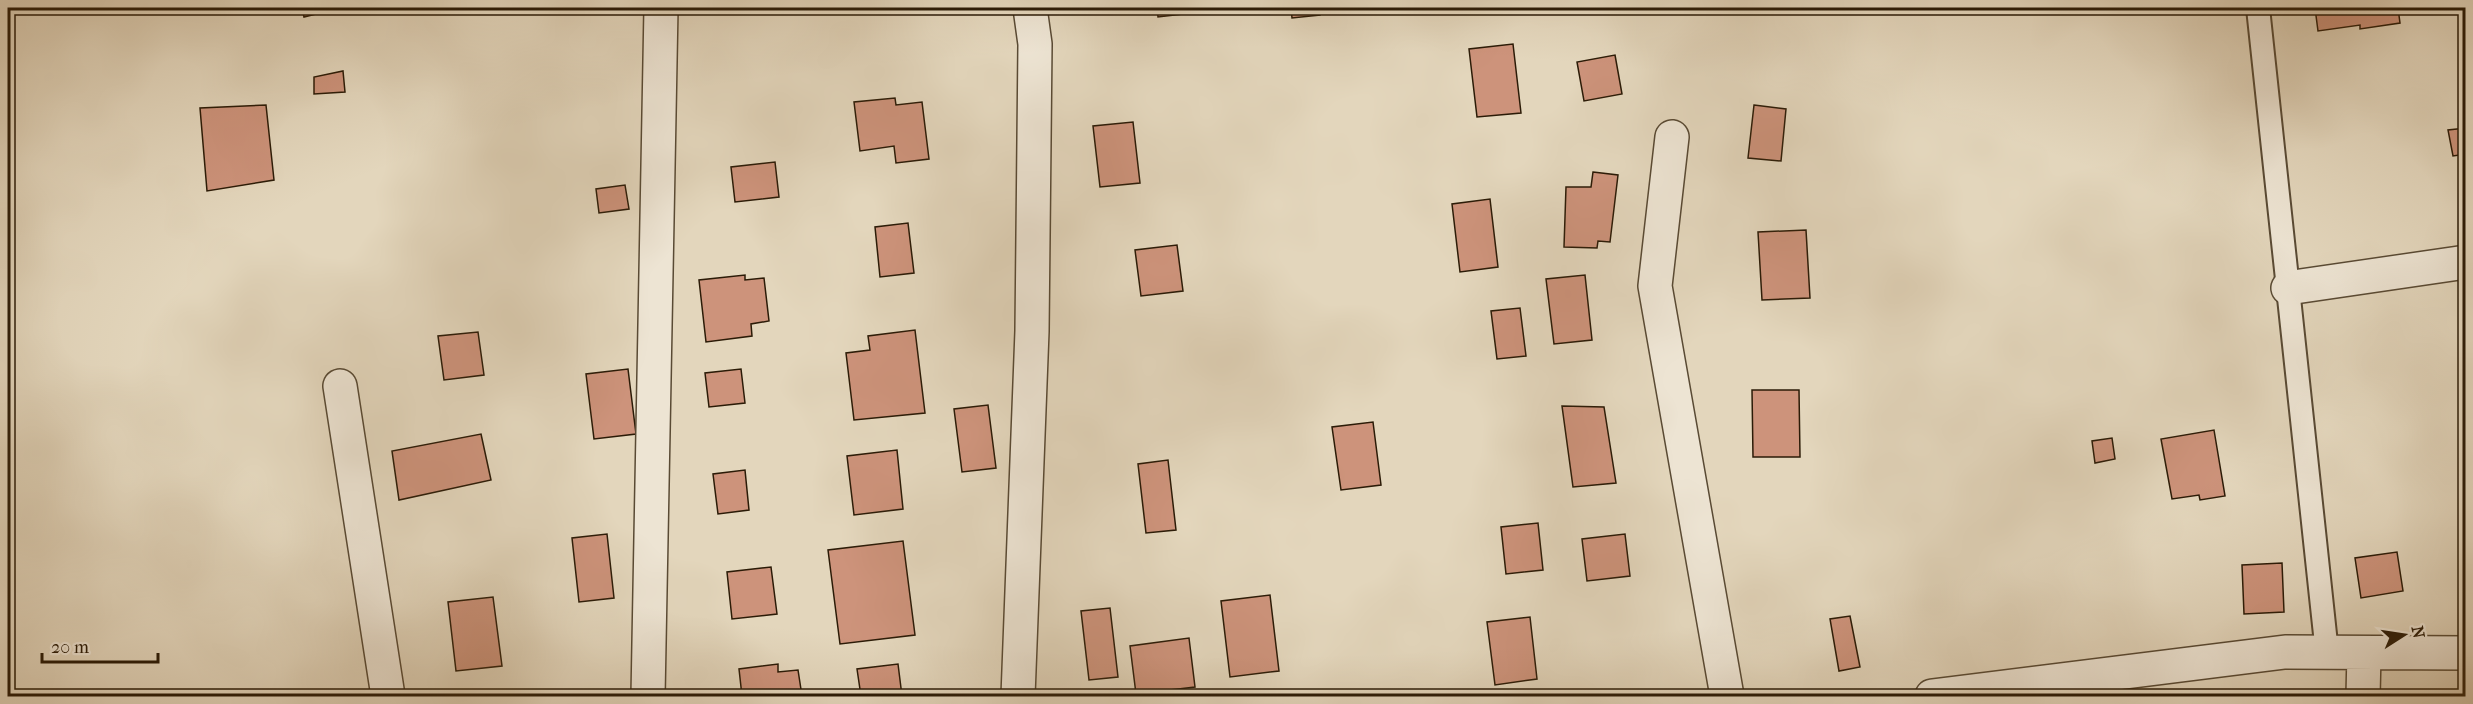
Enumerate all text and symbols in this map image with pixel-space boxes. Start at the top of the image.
north arrow [2374,605,2434,665]
text: N [2408,624,2429,641]
scale bar [42,626,158,664]
text: 20 m [51,637,89,658]

